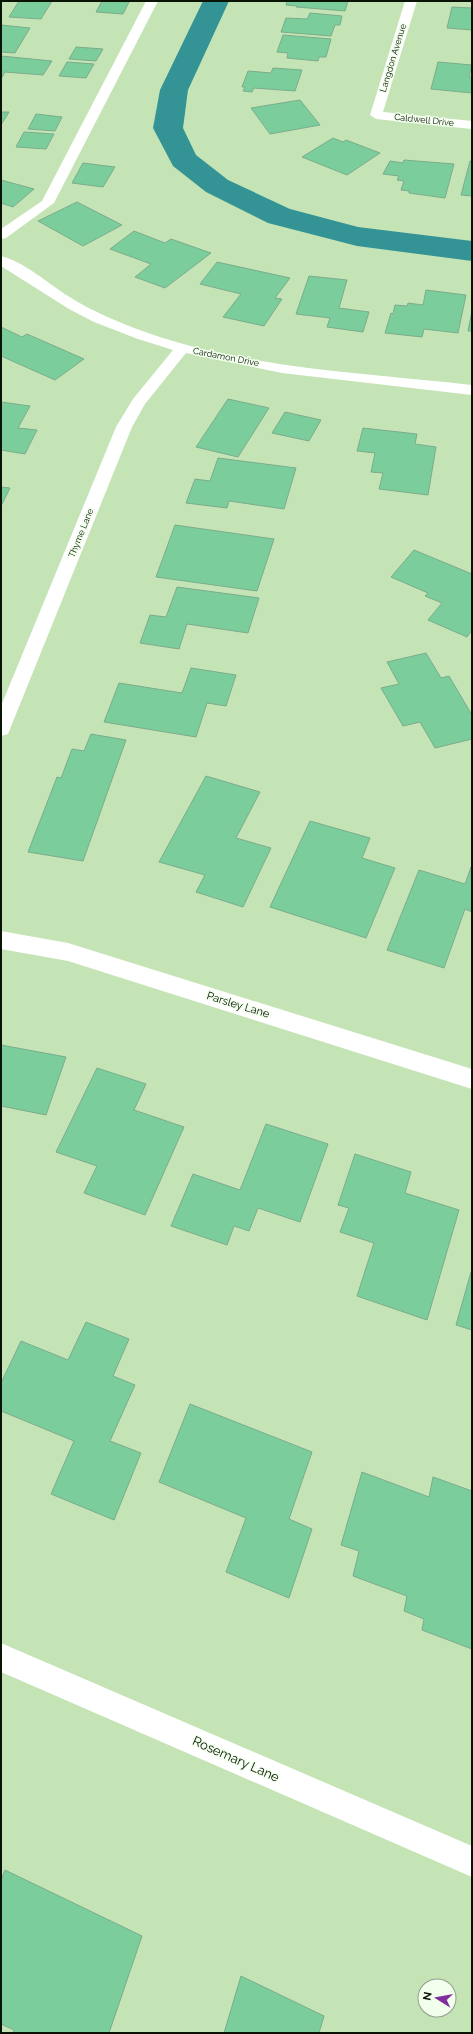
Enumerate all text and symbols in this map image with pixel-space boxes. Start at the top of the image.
street label: Langdon Avenue [378,22,408,93]
street label: Caldwell Drive [394,112,455,128]
street label: Cardamon Drive [192,346,261,368]
street label: Thyme Lane [67,506,96,559]
street label: Parsley Lane [205,989,271,1021]
street label: Rosemary Lane [190,1733,282,1785]
north arrow [417,1978,457,2018]
text: N [420,1991,435,2002]

